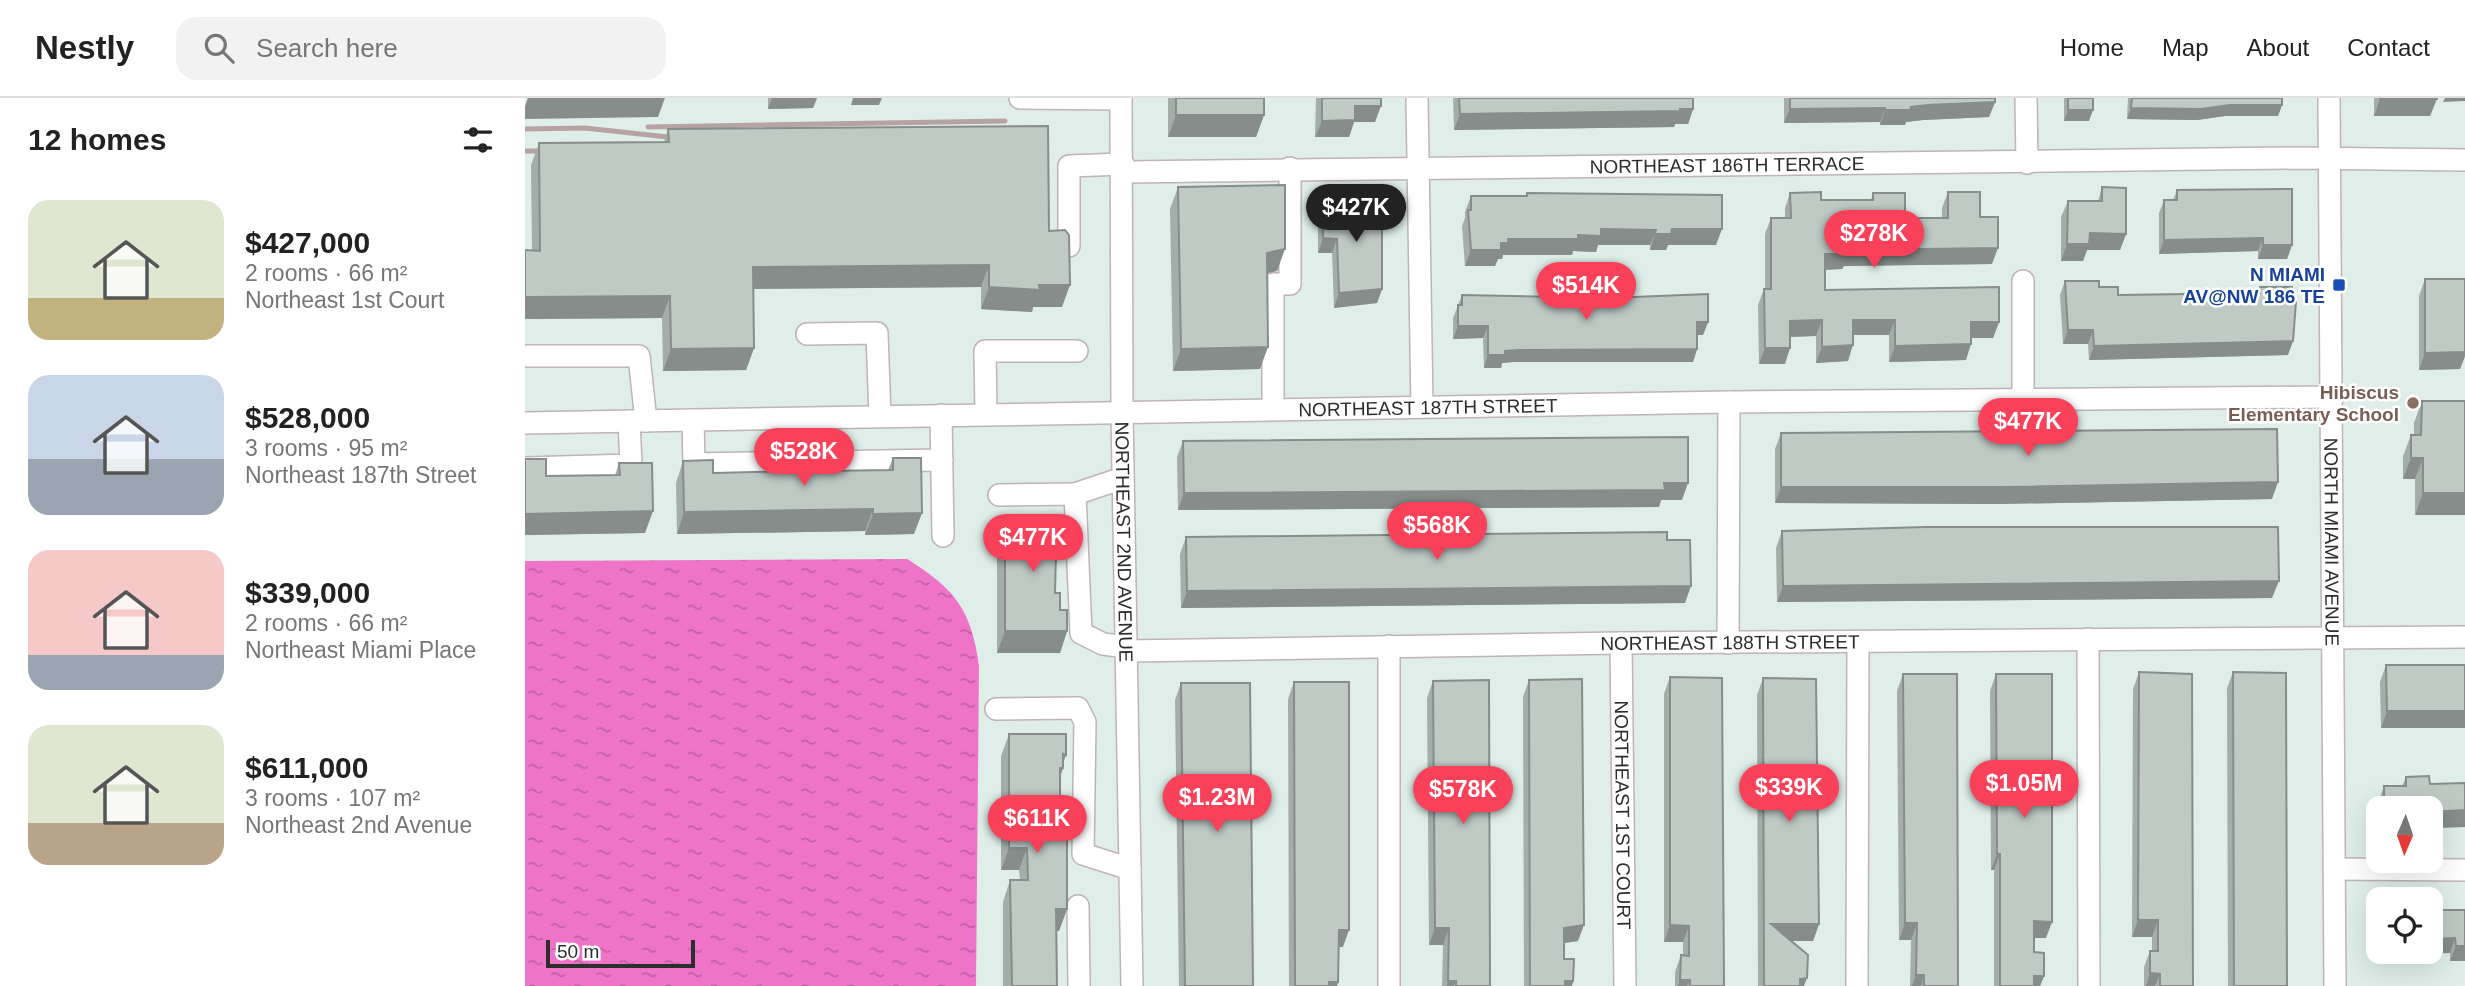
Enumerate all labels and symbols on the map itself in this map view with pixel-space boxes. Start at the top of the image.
street label: NORTHEAST 186TH TERRACE [1589,153,1864,177]
pin: $427K [1307,184,1405,244]
pin: $278K [1825,211,1923,270]
pin: $514K [1537,262,1635,322]
place label: N MIAMI AV@NW 186 TE [2183,264,2325,307]
marker: N MIAMI AV@NW 186 TE [2331,277,2347,293]
place label: Hibiscus Elementary School [2228,382,2399,425]
street label: NORTHEAST 187TH STREET [1298,395,1558,421]
marker: Hibiscus Elementary School [2405,395,2421,411]
pin: $477K [1979,398,2077,458]
street label: NORTHEAST 2ND AVENUE [1111,421,1136,663]
pin: $528K [755,428,853,488]
street label: NORTH MIAMI AVENUE [2320,438,2343,646]
pin: $568K [1388,503,1486,562]
pin: $477K [984,514,1082,574]
street label: NORTHEAST 188TH STREET [1600,631,1860,654]
street label: NORTHEAST 1ST COURT [1611,700,1634,930]
pin: $1.05M [1967,760,2081,820]
pin: $339K [1740,764,1838,824]
pin: $578K [1414,766,1512,826]
pin: $1.23M [1160,774,1274,834]
pin: $611K [988,796,1086,855]
north arrow [2366,796,2443,873]
scale bar [546,937,695,969]

